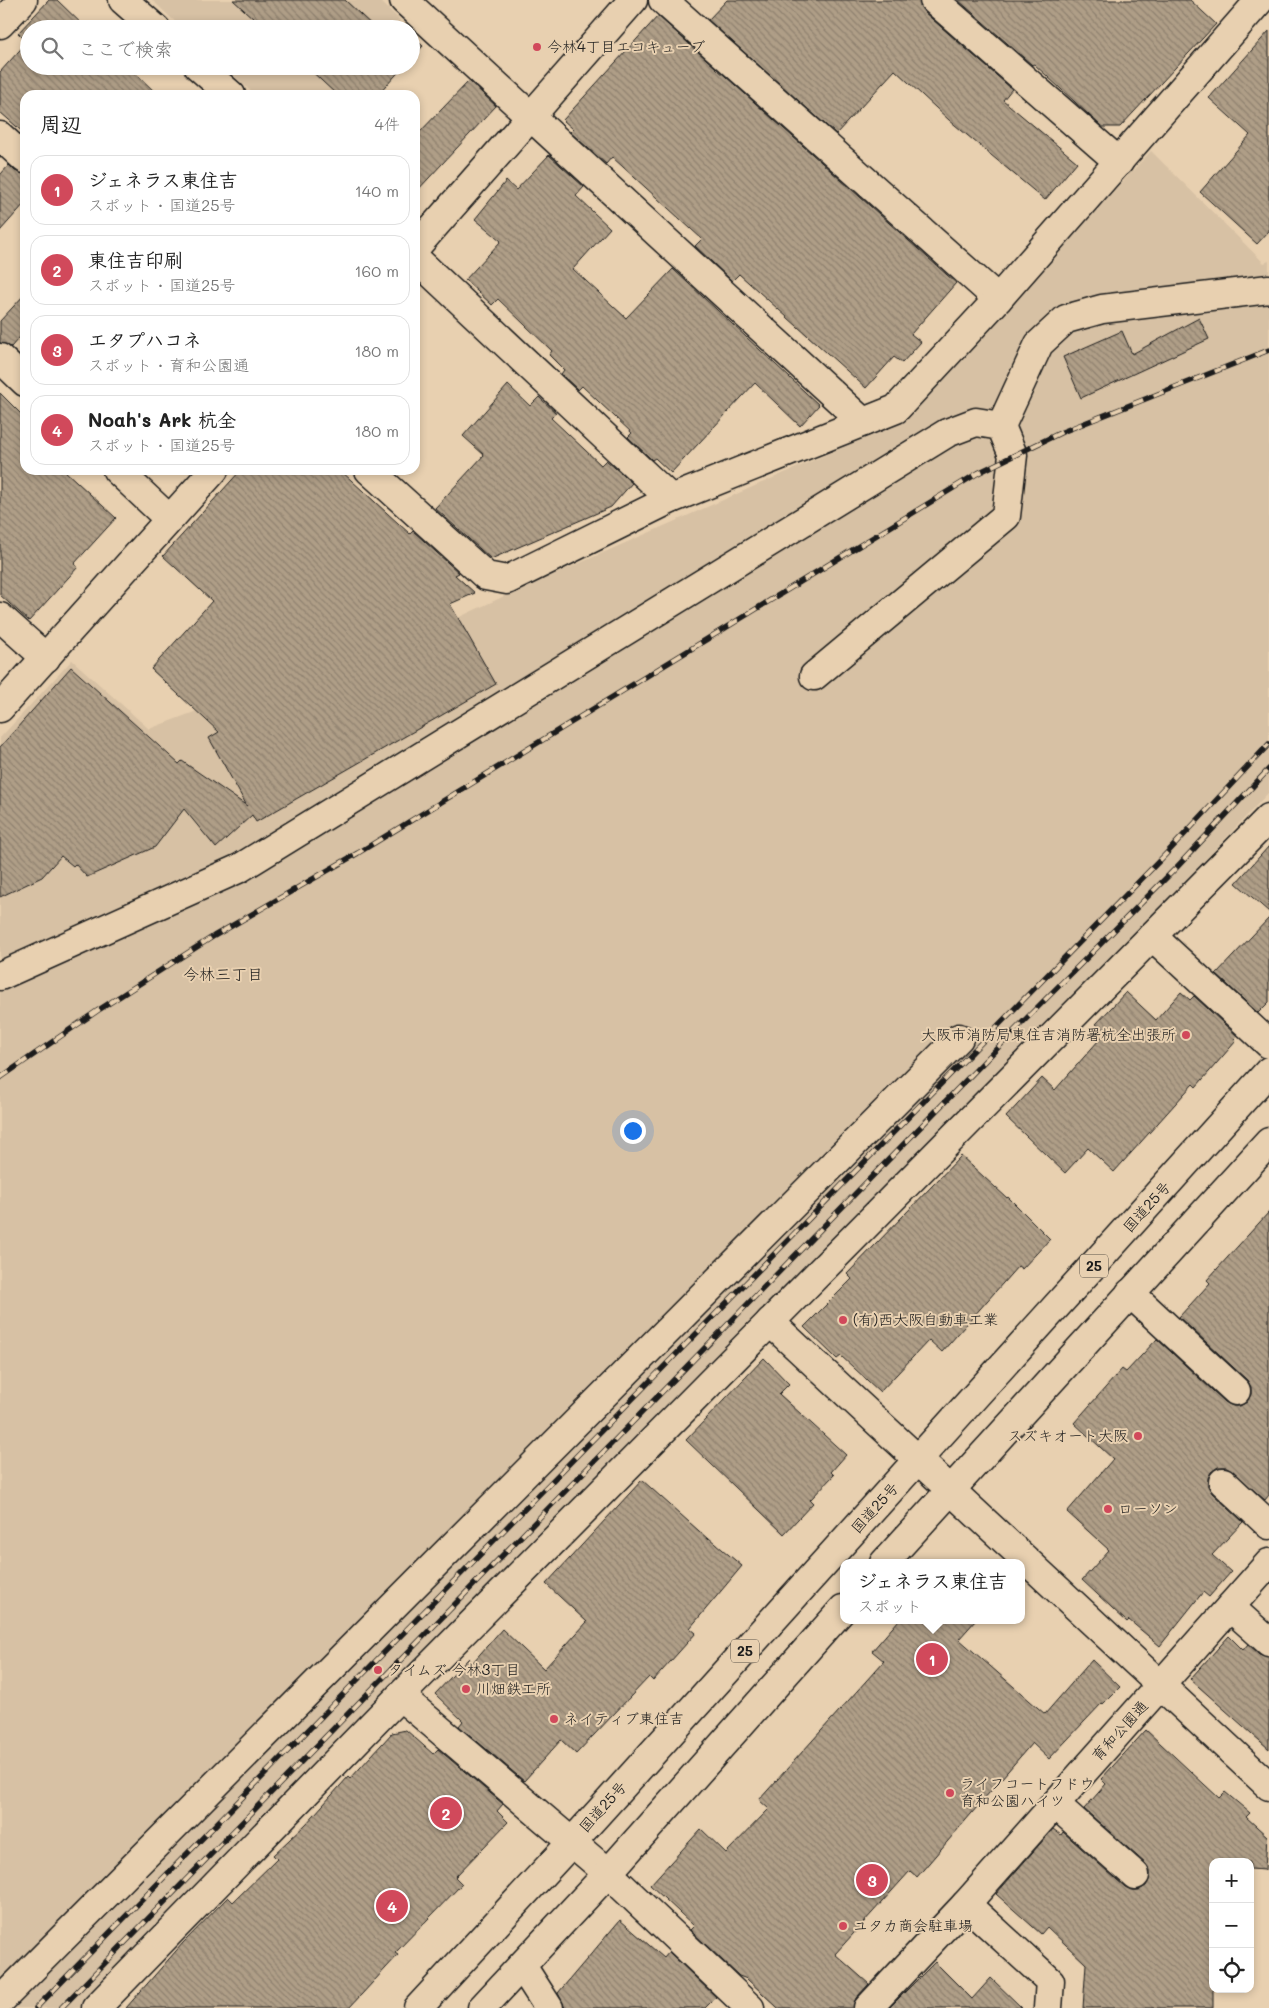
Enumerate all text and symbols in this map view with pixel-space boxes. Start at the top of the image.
search box [20,20,420,75]
icon: search [38,34,66,62]
text: ここで検索 [78,36,173,61]
place label: 今林4丁目エコキューブ [547,36,705,56]
marker: 今林4丁目エコキューブ [531,41,543,53]
text: 周辺 [40,110,82,137]
text: 4件 [375,113,400,134]
text: ジェネラス東住吉 [88,167,238,192]
text: 1 [53,180,61,201]
text: 140 m [355,180,399,201]
text: スポット · 国道25号 [88,194,235,215]
text: 東住吉印刷 [88,247,183,272]
text: 2 [53,260,61,281]
text: 160 m [354,260,399,281]
text: スポット · 国道25号 [88,274,235,295]
text: エタプハコネ [88,327,202,352]
text: 3 [52,340,62,361]
text: 180 m [354,340,399,361]
text: スポット · 育和公園通 [88,354,249,375]
text: Noah's Ark 杭全 [88,407,236,432]
text: 4 [52,420,62,441]
text: 180 m [354,420,399,441]
text: スポット · 国道25号 [88,434,235,455]
district label: 今林三丁目 [183,963,263,984]
place label: 大阪市消防局東住吉消防署杭全出張所 [921,1024,1176,1044]
marker: 大阪市消防局東住吉消防署杭全出張所 [1180,1029,1192,1041]
your location [620,1118,646,1144]
street label: 国道25号 [1118,1177,1174,1236]
road number: 25 [1080,1254,1108,1278]
place label: (有)西大阪自動車工業 [853,1309,998,1329]
marker: (有)西大阪自動車工業 [837,1314,849,1326]
place label: スズキオート大阪 [1007,1425,1128,1445]
marker: スズキオート大阪 [1132,1430,1144,1442]
street label: 国道25号 [846,1478,902,1537]
place label: ローソン [1118,1498,1178,1518]
marker: ローソン [1102,1503,1114,1515]
popup [840,1559,1025,1624]
text: ジェネラス東住吉 [858,1568,1007,1593]
text: スポット [858,1595,922,1616]
road number: 25 [731,1640,759,1662]
pin: 1 [916,1640,948,1678]
place label: タイムズ 今林3丁目 [388,1659,520,1679]
marker: タイムズ 今林3丁目 [372,1664,384,1676]
place label: 川畑鉄工所 [476,1678,551,1698]
marker: 川畑鉄工所 [460,1683,472,1695]
street label: 育和公園通 [1087,1696,1152,1765]
place label: ネイティブ東住吉 [564,1708,684,1728]
marker: ネイティブ東住吉 [548,1713,560,1725]
place label: ライフコートフドウ 育和公園ハイツ [960,1773,1094,1810]
street label: 国道25号 [574,1777,630,1836]
marker: ライフコートフドウ 育和公園ハイツ [944,1787,956,1799]
pin: 2 [430,1794,462,1832]
map controls [1209,1858,1254,1993]
button: + [1209,1858,1254,1903]
pin: 3 [856,1861,888,1899]
pin: 4 [376,1887,408,1925]
button: − [1209,1903,1254,1948]
place label: ユタカ商会駐車場 [853,1915,973,1935]
marker: ユタカ商会駐車場 [837,1920,849,1932]
button: locate [1209,1948,1254,1993]

